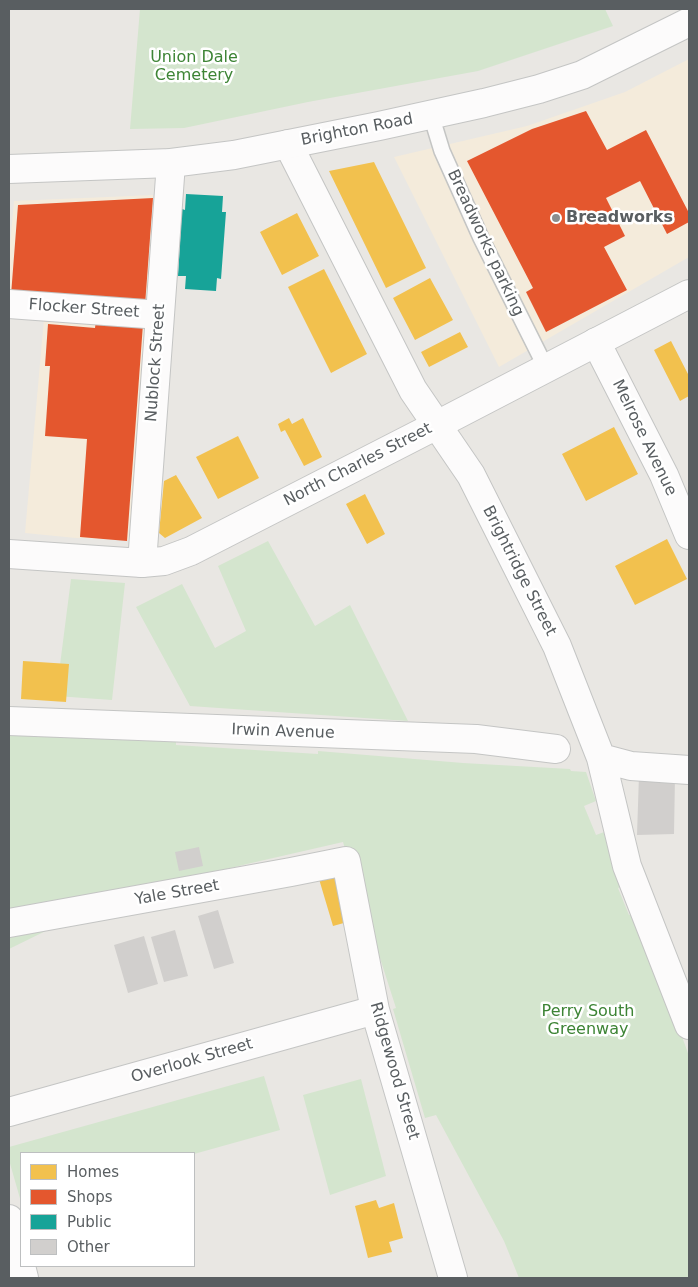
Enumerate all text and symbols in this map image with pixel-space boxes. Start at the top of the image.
park label: Union Dale Cemetery [150,48,238,86]
street label: Brighton Road [299,110,415,150]
street label: Breadworks parking [443,167,527,319]
place label: Breadworks [566,208,673,228]
marker: Breadworks [550,212,562,224]
street label: Flocker Street [28,296,140,322]
street label: Nublock Street [142,303,170,423]
street label: Melrose Avenue [608,377,680,499]
street label: North Charles Street [281,419,435,511]
street label: Brightridge Street [478,503,560,639]
street label: Irwin Avenue [231,721,335,743]
street label: Yale Street [133,876,221,910]
street label: Ridgewood Street [365,1000,423,1142]
park label: Perry South Greenway [542,1002,634,1040]
street label: Overlook Street [129,1034,255,1088]
legend [20,1152,195,1267]
text: Homes [67,1163,119,1181]
text: Shops [67,1188,113,1206]
text: Public [67,1213,111,1231]
text: Other [67,1238,110,1256]

